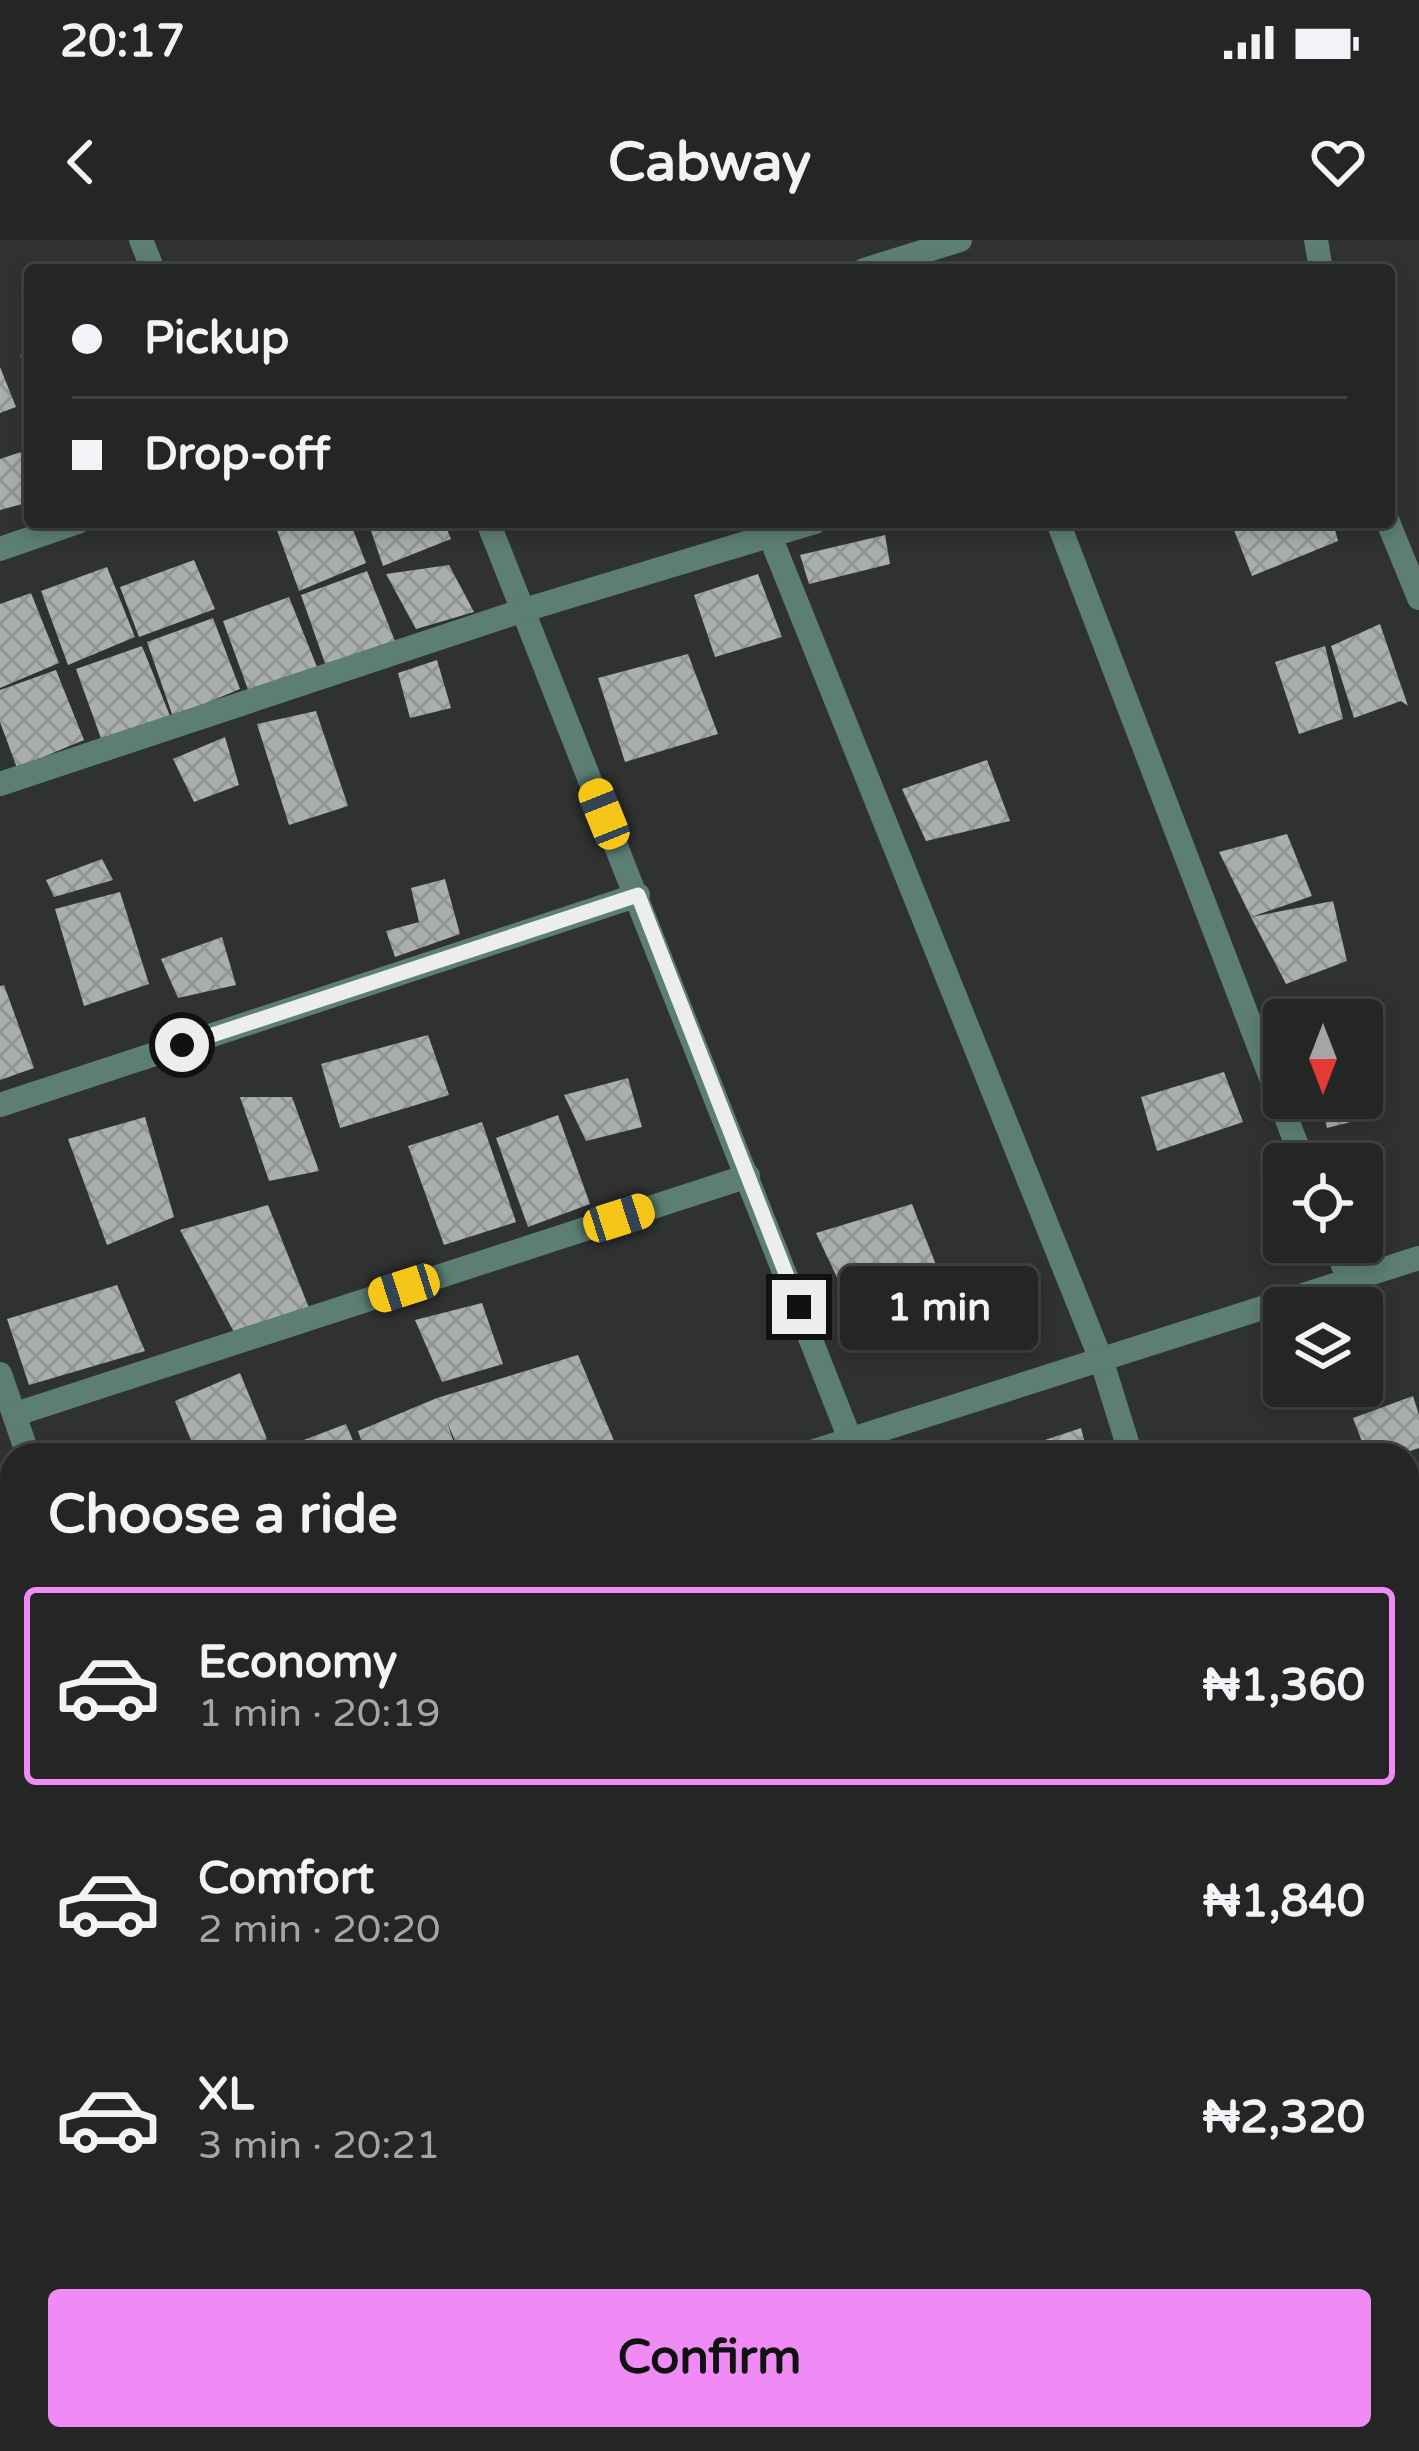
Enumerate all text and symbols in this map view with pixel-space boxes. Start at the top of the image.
text: 20:17 [60,15,185,69]
icon: back [48,129,114,195]
icon: heart [1305,129,1371,195]
text: Cabway [608,130,811,195]
text: Pickup [144,312,289,366]
text: Drop-off [144,428,330,482]
car [574,774,634,854]
north arrow [1263,999,1383,1119]
map controls [1263,999,1383,1407]
route start [155,1018,209,1072]
button: locate [1263,1143,1383,1263]
car [579,1190,659,1246]
car [364,1260,444,1316]
callout: 1 min [841,1265,1039,1349]
route end [772,1280,826,1334]
text: 1 min [887,1284,991,1331]
button: layers [1263,1287,1383,1407]
text: Choose a ride [48,1482,398,1547]
icon: car [54,1632,162,1740]
text: Economy [198,1636,397,1690]
text: ₦1,360 [1203,1659,1365,1713]
text: 1 min · 20:19 [198,1690,440,1737]
icon: car [54,1848,162,1956]
text: Comfort [198,1852,374,1906]
text: ₦1,840 [1203,1875,1365,1929]
text: 2 min · 20:20 [198,1906,440,1953]
icon: car [54,2064,162,2172]
text: XL [198,2068,254,2122]
text: ₦2,320 [1203,2091,1365,2145]
text: 3 min · 20:21 [198,2122,440,2169]
button: Confirm [48,2289,1371,2427]

